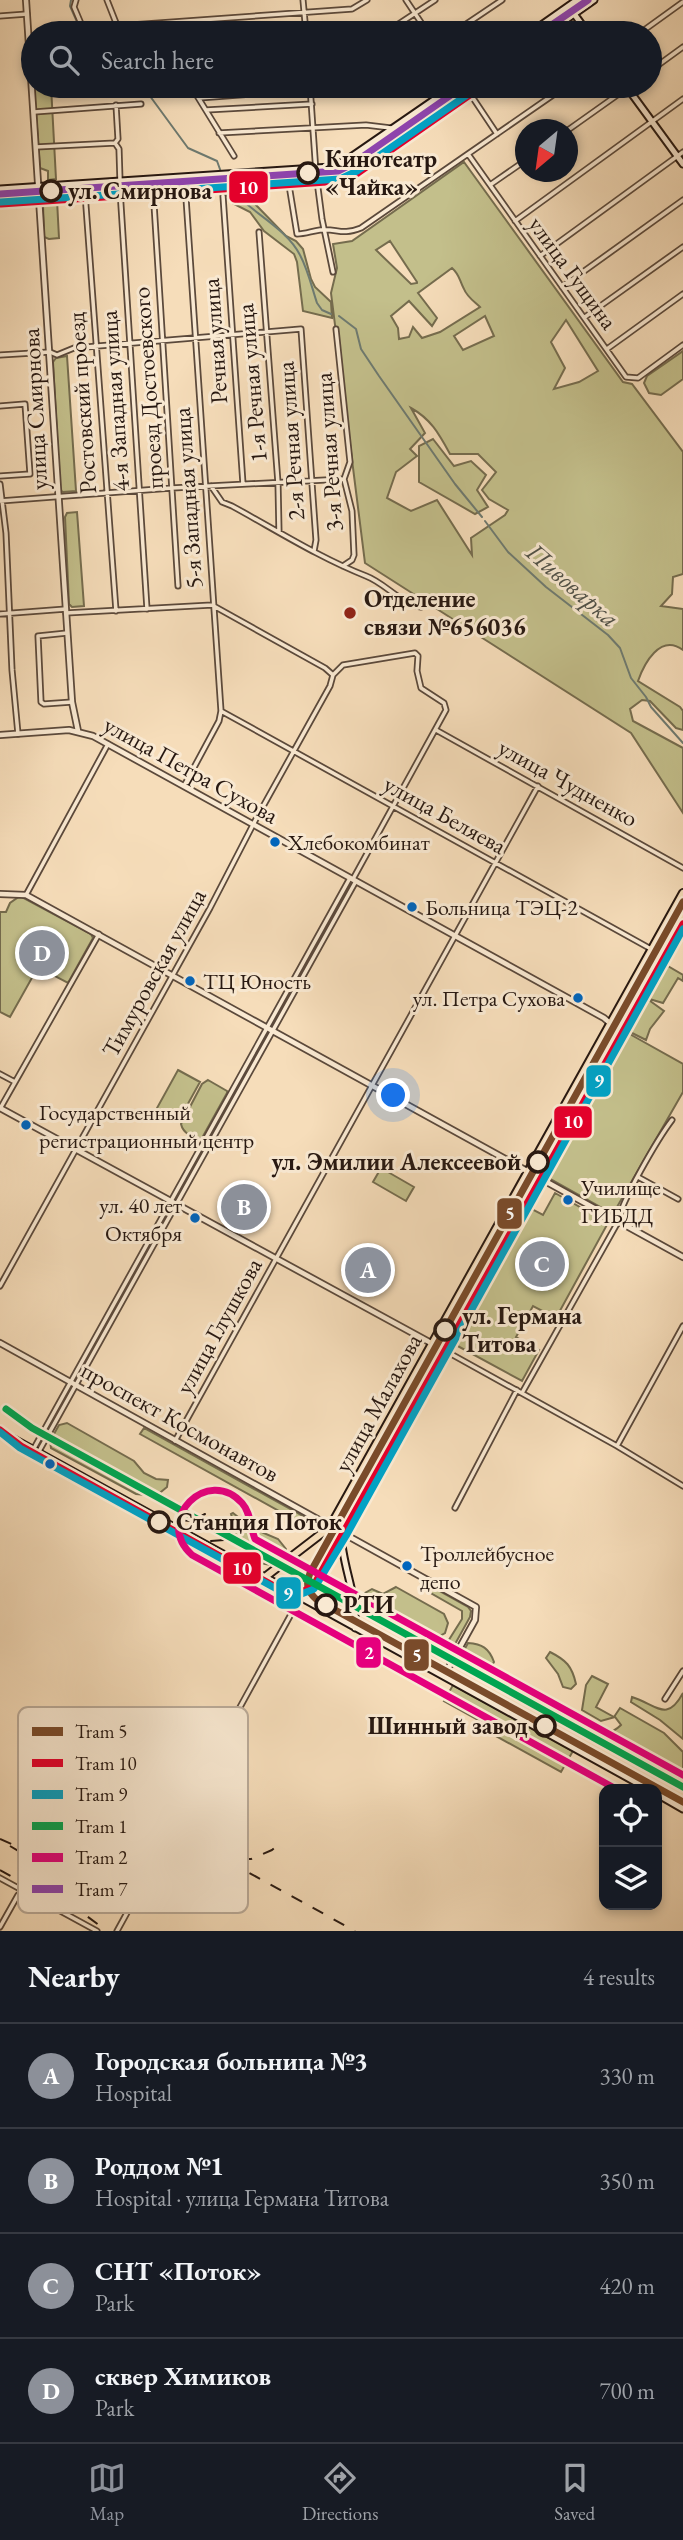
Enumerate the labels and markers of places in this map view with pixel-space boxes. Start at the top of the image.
place label: Кинотеатр «Чайка» [325,143,437,202]
marker: Кинотеатр «Чайка» [297,162,319,184]
place label: ул. Смирнова [68,175,212,207]
marker: ул. Смирнова [40,180,62,202]
place label: Отделение связи №656036 [364,583,526,642]
marker: Отделение связи №656036 [342,605,358,621]
place label: Хлебокомбинат [287,828,430,857]
marker: Хлебокомбинат [268,835,282,849]
place label: Больница ТЭЦ-2 [425,893,578,922]
marker: Больница ТЭЦ-2 [405,900,419,914]
pin: D [19,927,65,979]
place label: ТЦ Юность [203,967,311,996]
marker: ТЦ Юность [183,974,197,988]
place label: ул. Петра Сухова [413,984,565,1013]
marker: ул. Петра Сухова [571,991,585,1005]
place label: Государственный регистрационный центр [39,1098,254,1155]
marker: Государственный регистрационный центр [19,1118,33,1132]
place label: ул. Эмилии Алексеевой [271,1146,521,1178]
marker: ул. Эмилии Алексеевой [527,1151,549,1173]
place label: Училище ГИБДД [580,1173,661,1230]
pin: B [221,1181,267,1233]
place label: ул. 40 лет Октября [99,1191,182,1248]
marker: Училище ГИБДД [561,1193,575,1207]
marker: ул. 40 лет Октября [188,1211,202,1225]
pin: C [519,1238,565,1290]
pin: A [345,1244,391,1296]
place label: ул. Германа Титова [462,1300,583,1359]
marker: ул. Германа Титова [434,1319,456,1341]
unlabelled marker [43,1457,57,1471]
place label: Станция Поток [176,1506,343,1537]
marker: Станция Поток [148,1511,170,1533]
place label: Троллейбусное депо [420,1539,555,1596]
marker: Троллейбусное депо [400,1559,414,1573]
place label: РТИ [343,1589,394,1620]
marker: РТИ [315,1594,337,1616]
place label: Шинный завод [368,1710,528,1741]
marker: Шинный завод [534,1715,556,1737]

